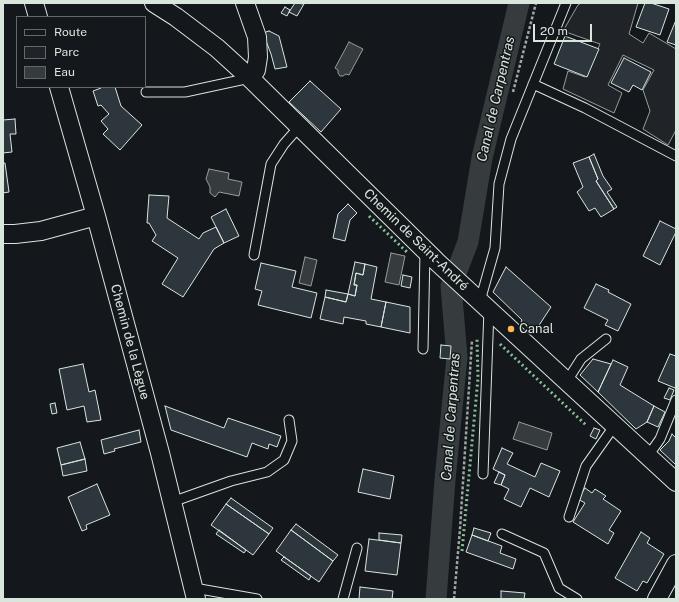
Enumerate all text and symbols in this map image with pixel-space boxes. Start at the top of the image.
legend [16,16,146,88]
scale bar [535,16,594,42]
text: 20 m [540,24,568,38]
text: Route [54,25,87,39]
water label: Canal de Carpentras [473,35,519,163]
text: Parc [54,45,79,59]
text: Eau [54,65,75,79]
street label: Chemin de Saint-André [360,186,472,294]
street label: Chemin de la Lègue [107,283,153,401]
place label: Canal [519,321,554,337]
marker: Canal [506,324,516,334]
water label: Canal de Carpentras [438,352,464,482]

